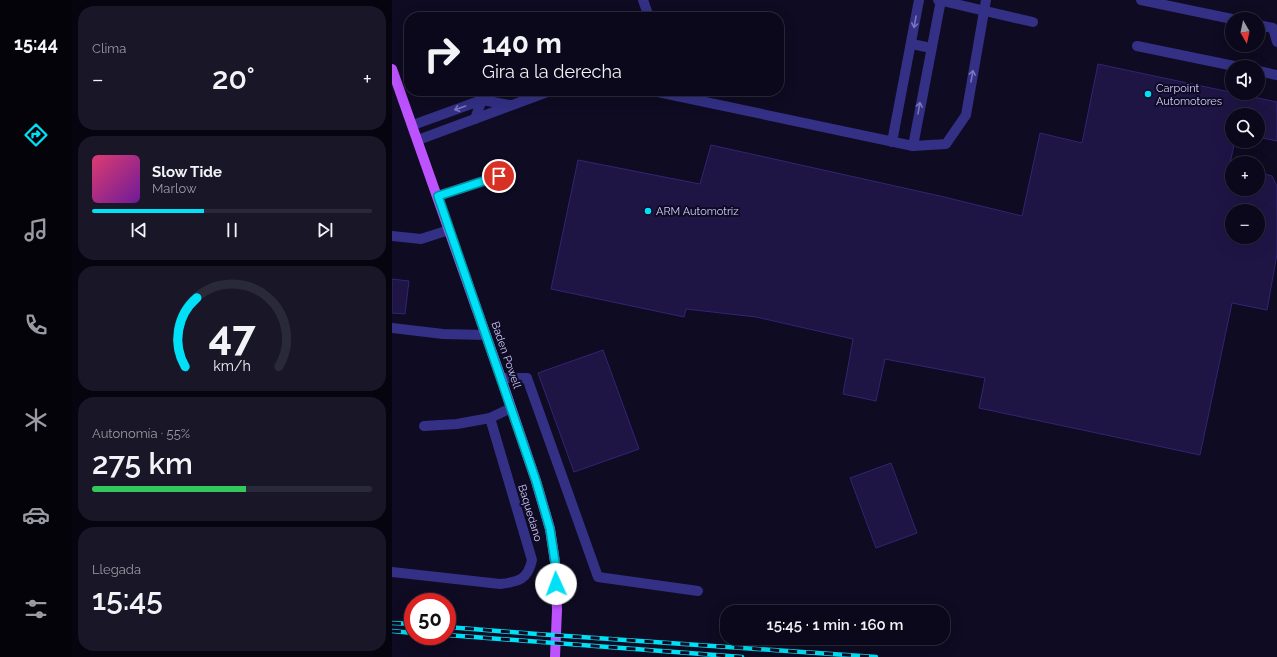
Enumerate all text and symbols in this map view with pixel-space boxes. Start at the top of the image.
north arrow [1225,12,1265,52]
map controls [1225,12,1265,244]
one-way arrow [911,15,919,28]
text: 140 m [482,27,562,60]
icon: right [416,28,468,80]
text: 15:44 [14,33,58,54]
text: Clima [92,41,126,56]
button: sound [1225,60,1265,100]
text: 20° [212,61,255,96]
text: Gira a la derecha [482,61,622,82]
text: − [92,66,104,92]
text: + [363,66,372,92]
one-way arrow [969,70,977,83]
place label: Carpoint Automotores [1156,82,1222,108]
marker: Carpoint Automotores [1143,89,1153,99]
one-way arrow [916,102,924,115]
one-way arrow [454,105,467,112]
button: search [1225,108,1265,148]
icon: directions [22,121,50,149]
button: + [1225,156,1265,196]
pin [482,159,516,193]
text: Slow Tide [152,163,222,181]
icon: arrive [488,165,510,187]
text: Marlow [152,181,197,196]
button: − [1225,204,1265,244]
place label: ARM Automotriz [656,205,739,218]
marker: ARM Automotriz [643,206,653,216]
icon: music [22,216,50,244]
icon: previous [128,219,150,241]
icon: pause [221,219,243,241]
icon: next [314,219,336,241]
text: 47 [208,310,256,359]
icon: phone [22,311,50,339]
street label: Baden Powell [488,320,524,390]
text: km/h [213,357,251,373]
icon: climate [22,406,50,434]
text: Autonomía · 55% [92,426,190,441]
text: 275 km [92,446,193,481]
street label: Baquedano [515,483,545,543]
icon: car [22,501,50,529]
text: Llegada [92,562,141,577]
position arrow [535,563,577,605]
text: 15:45 [92,582,163,617]
speed limit sign: 50 [404,593,456,645]
icon: filters [22,595,50,623]
text: 15:45 · 1 min · 160 m [767,616,903,634]

